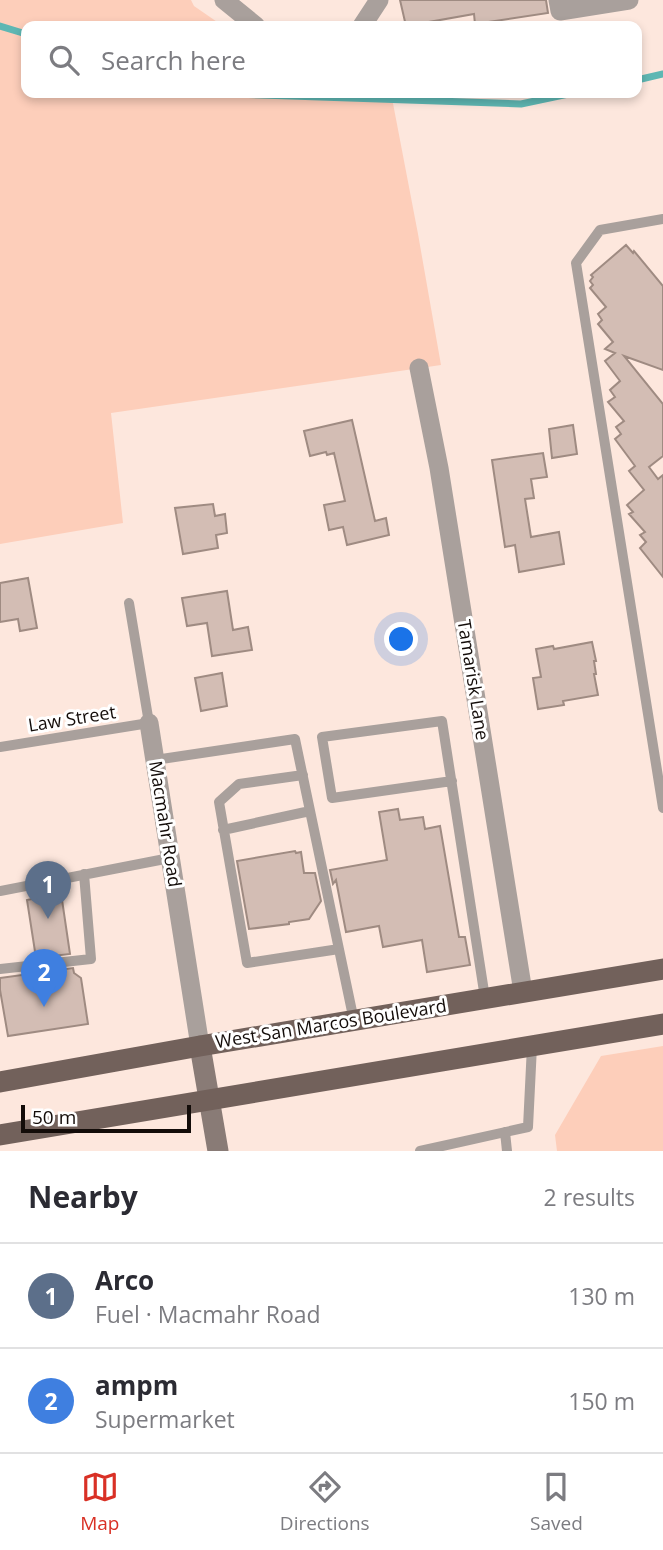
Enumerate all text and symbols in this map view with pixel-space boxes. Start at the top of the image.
search box [21,21,642,98]
icon: search [45,41,83,79]
text: Search here [101,42,246,78]
street label: Tamarisk Lane [453,618,495,742]
your location [384,622,418,656]
street label: Law Street [26,699,117,737]
street label: Macmahr Road [144,759,188,889]
pin: 1 [25,861,71,919]
pin: 2 [21,949,67,1007]
street label: West San Marcos Boulevard [214,993,448,1053]
scale bar [21,1102,191,1134]
text: 50 m [32,1104,76,1130]
text: Nearby [28,1176,138,1217]
text: 2 results [544,1181,635,1213]
text: Arco [95,1262,154,1298]
text: 1 [44,1280,58,1312]
text: 130 m [568,1280,635,1312]
text: Fuel · Macmahr Road [95,1298,321,1330]
text: ampm [95,1367,178,1403]
text: 2 [44,1385,58,1417]
text: 150 m [568,1385,635,1417]
text: Supermarket [95,1403,235,1435]
tab: Map [80,1468,119,1536]
tab: Directions [280,1468,370,1536]
tab: Saved [530,1468,583,1536]

